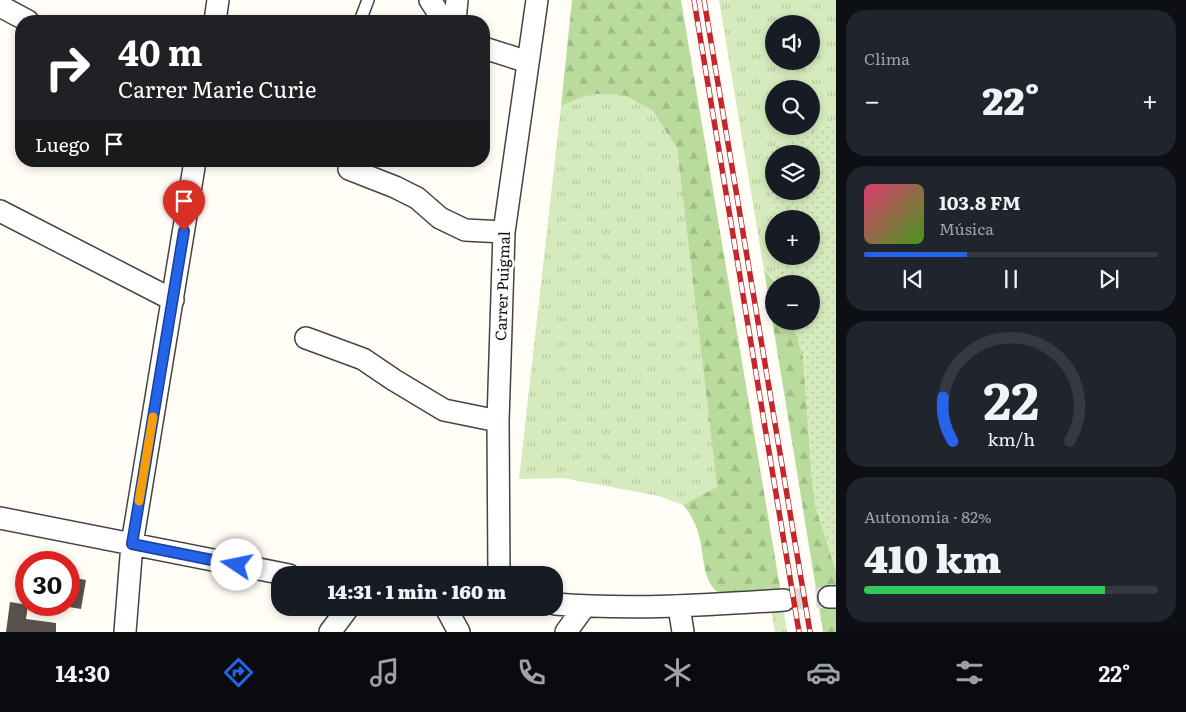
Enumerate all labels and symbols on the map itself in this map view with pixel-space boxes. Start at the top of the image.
pin [163,180,205,231]
street label: Carrer Puigmal [488,231,515,341]
position arrow [210,538,262,590]
speed limit sign: 30 [15,551,80,616]

